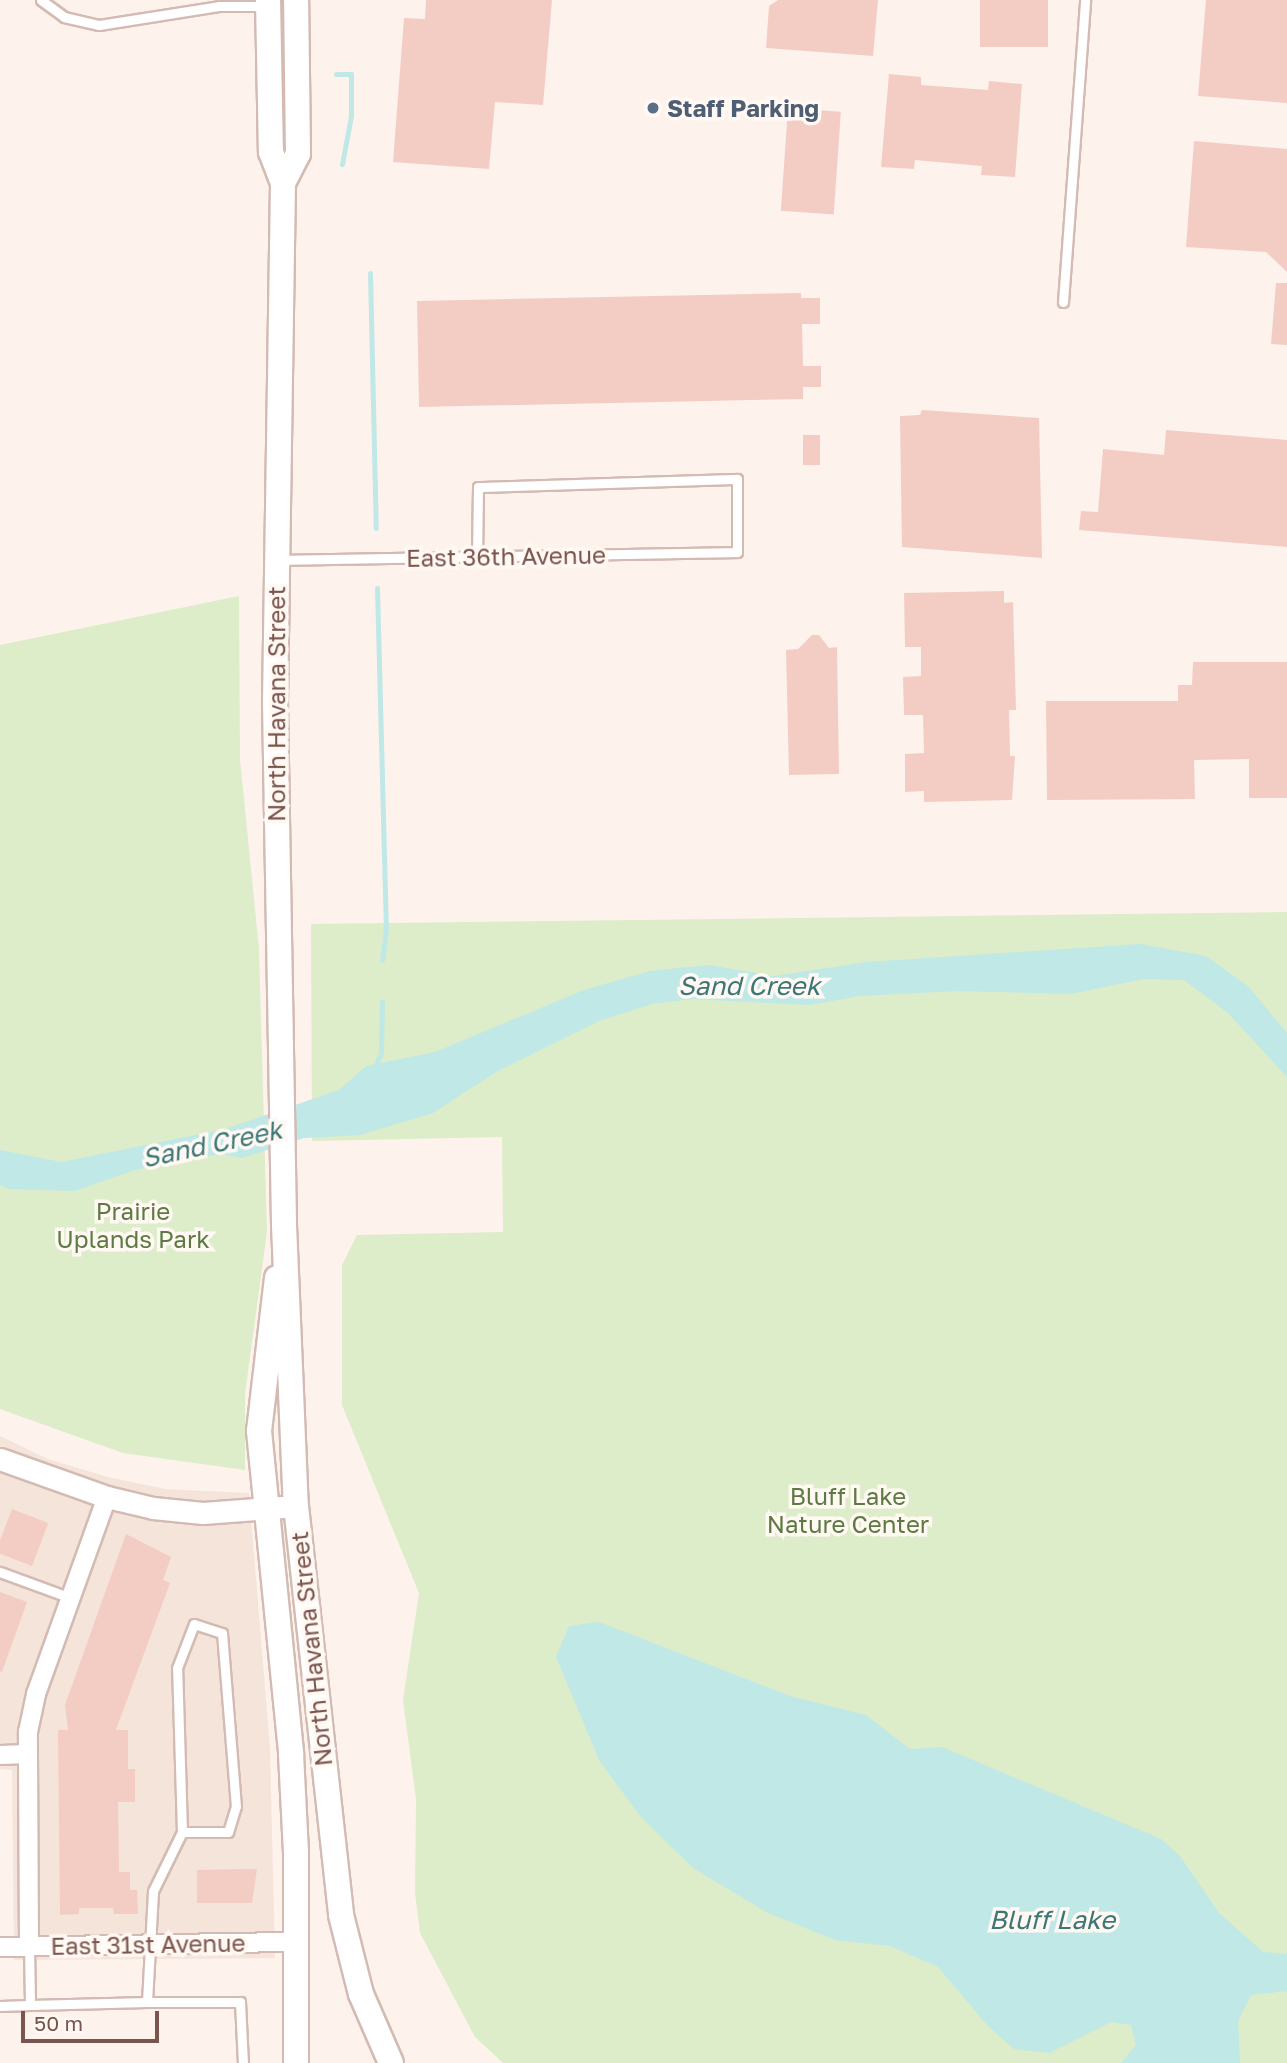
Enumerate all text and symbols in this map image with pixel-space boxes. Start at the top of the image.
place label: Staff Parking [667,94,819,122]
marker: Staff Parking [645,100,661,116]
street label: East 36th Avenue [406,540,606,572]
street label: North Havana Street [262,586,290,822]
water label: Sand Creek [678,970,820,1002]
water label: Sand Creek [139,1114,285,1174]
park label: Prairie Uplands Park [56,1197,210,1253]
park label: Bluff Lake Nature Center [767,1482,929,1538]
street label: North Havana Street [284,1530,338,1768]
water label: Bluff Lake [989,1904,1115,1936]
street label: East 31st Avenue [50,1928,246,1960]
scale bar [24,1996,163,2040]
text: 50 m [34,2010,83,2036]

